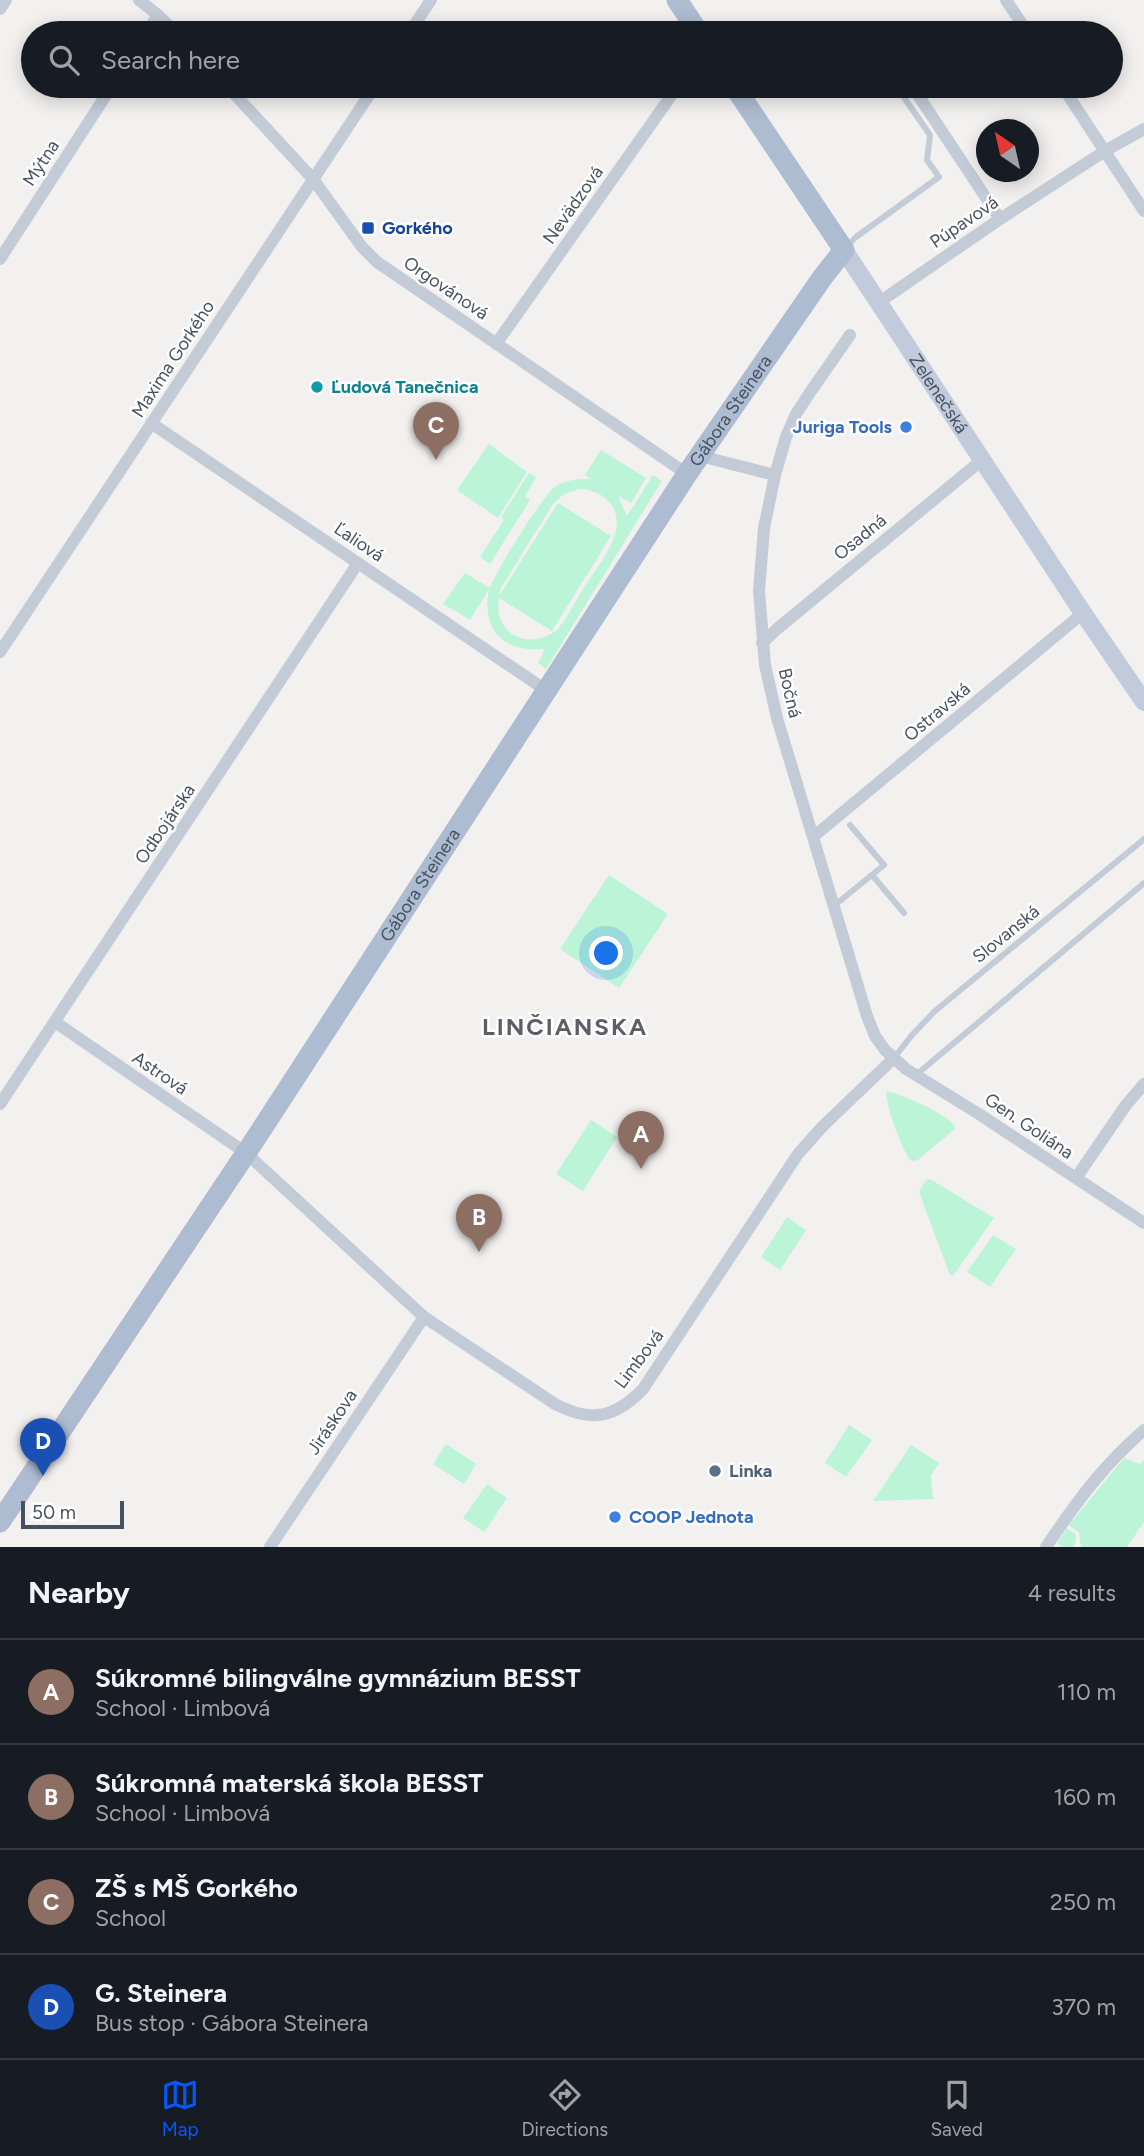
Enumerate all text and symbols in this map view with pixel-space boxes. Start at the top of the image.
search box [21,21,1123,98]
icon: search [45,41,83,79]
text: Search here [101,44,240,76]
north arrow [976,119,1039,182]
street label: Mýtna [18,136,64,190]
street label: Nevädzová [538,162,608,248]
street label: Púpavová [926,191,1002,253]
place label: Gorkého [382,217,453,239]
marker: Gorkého [360,220,376,236]
street label: Orgovánová [399,252,493,324]
street label: Maxima Gorkého [127,296,219,422]
street label: Zelenečská [904,350,973,438]
street label: Gábora Steinera [685,351,777,471]
place label: Ľudová Tanečnica [331,376,478,398]
marker: Ľudová Tanečnica [309,379,325,395]
pin: C [413,402,459,460]
place label: Juriga Tools [793,416,893,438]
marker: Juriga Tools [898,419,914,435]
street label: Osadná [829,509,891,565]
street label: Ľaliová [330,517,388,567]
street label: Bočná [774,666,806,720]
street label: Ostravská [899,678,975,746]
street label: Odbojárska [130,780,200,868]
street label: Gábora Steinera [375,824,465,946]
street label: Slovanská [968,900,1044,968]
your location [589,936,623,970]
district label: LINČIANSKA [482,1012,648,1041]
street label: Astrová [128,1047,192,1099]
street label: Gen. Goliána [980,1088,1078,1164]
pin: A [618,1111,664,1169]
pin: B [456,1194,502,1252]
street label: Limbová [610,1325,668,1393]
street label: Jiráskova [302,1385,362,1459]
pin: D [20,1418,66,1476]
place label: Linka [729,1460,772,1482]
marker: Linka [707,1463,723,1479]
scale bar [21,1498,124,1530]
text: 50 m [32,1501,76,1524]
place label: COOP Jednota [629,1506,754,1528]
marker: COOP Jednota [607,1509,623,1525]
text: Nearby [28,1574,130,1611]
text: 4 results [1028,1579,1116,1607]
text: Súkromné bilingválne gymnázium BESST [95,1662,581,1694]
text: A [43,1678,59,1706]
text: 110 m [1057,1678,1116,1706]
text: School · Limbová [95,1694,270,1722]
text: Súkromná materská škola BESST [95,1767,484,1799]
text: B [44,1783,58,1811]
text: 160 m [1053,1783,1116,1811]
text: School · Limbová [95,1799,270,1827]
text: ZŠ s MŠ Gorkého [95,1872,298,1904]
text: C [43,1888,59,1916]
text: 250 m [1050,1888,1116,1916]
text: School [95,1904,166,1932]
text: G. Steinera [95,1977,227,2009]
text: D [43,1993,59,2021]
text: 370 m [1051,1993,1116,2021]
text: Bus stop · Gábora Steinera [95,2009,369,2037]
tab: Map [161,2076,199,2141]
tab: Directions [521,2076,608,2141]
tab: Saved [930,2076,983,2141]

